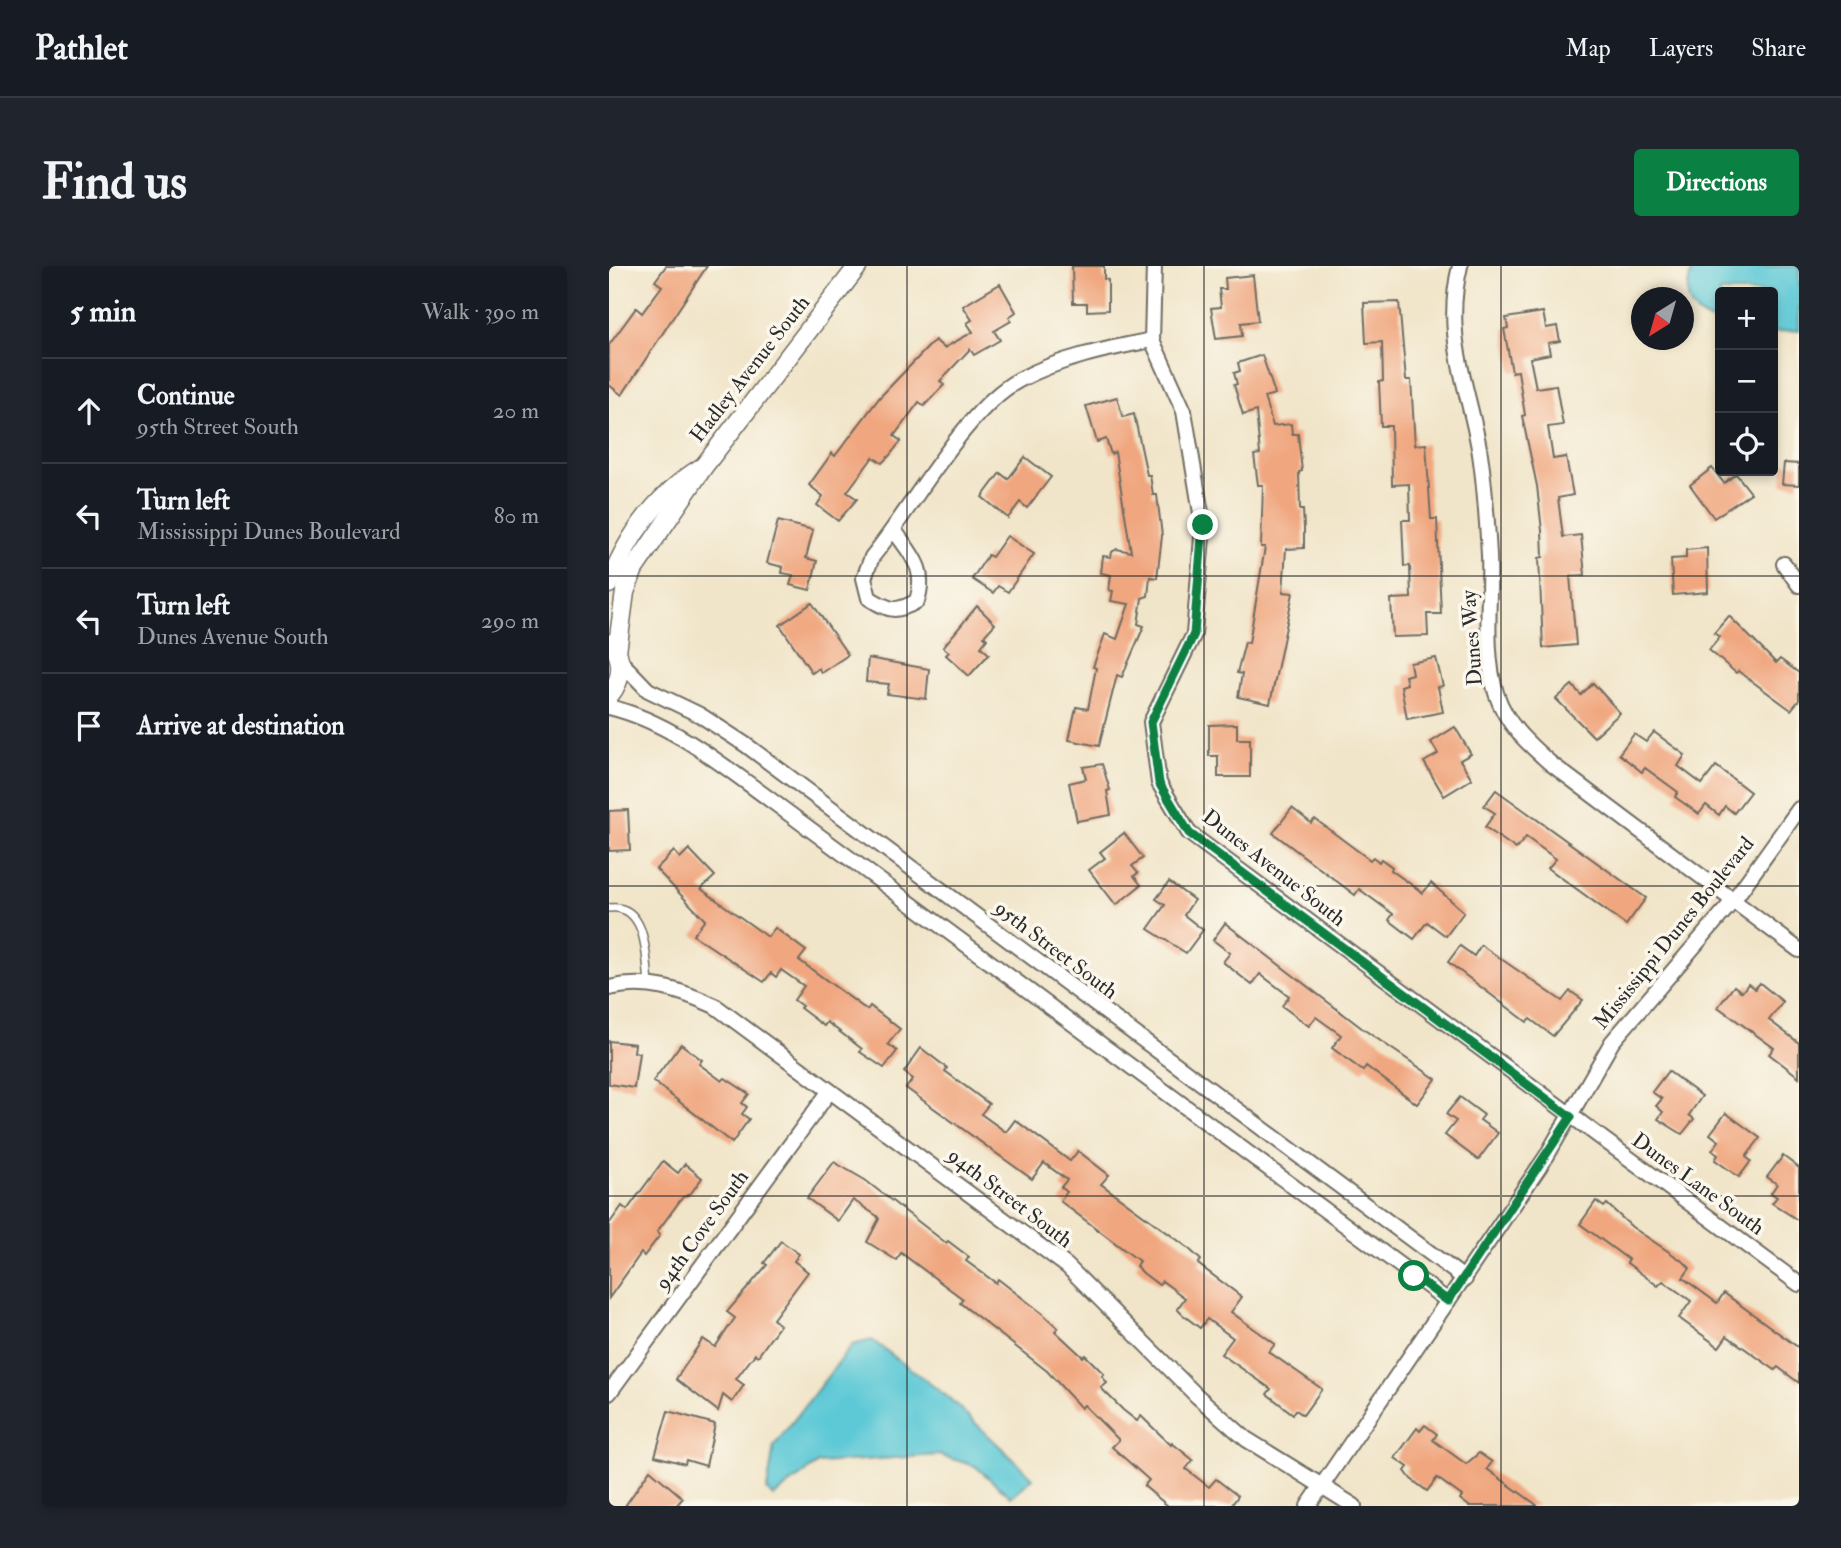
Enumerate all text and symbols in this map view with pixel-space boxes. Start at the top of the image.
text: Pathlet [35,28,128,69]
text: Map [1566,33,1611,64]
text: Layers [1649,33,1713,64]
text: Share [1751,33,1806,64]
button: Directions [1634,149,1799,216]
text: Find us [42,152,187,213]
north arrow [1631,287,1694,350]
map controls [1715,287,1778,476]
button: + [1715,287,1778,350]
street label: Hadley Avenue South [684,290,816,448]
text: 5 min [70,293,136,330]
text: Walk · 390 m [422,297,539,326]
button: − [1715,350,1778,413]
text: Continue [137,380,235,412]
icon: ahead [70,392,108,430]
text: 20 m [493,396,539,425]
text: 95th Street South [137,412,299,441]
button: locate [1715,413,1778,476]
text: Turn left [137,485,230,517]
icon: left [70,497,108,535]
text: 80 m [494,501,539,530]
route end [1187,509,1218,540]
text: Mississippi Dunes Boulevard [137,517,401,546]
street label: Dunes Way [1455,588,1489,687]
text: Turn left [137,590,230,622]
icon: left [70,602,108,640]
text: 290 m [481,606,539,635]
text: Dunes Avenue South [137,622,328,651]
icon: arrive [70,707,108,745]
text: Arrive at destination [137,710,345,742]
street label: Dunes Avenue South [1197,804,1351,932]
street label: Mississippi Dunes Boulevard [1588,831,1761,1035]
street label: 95th Street South [987,894,1123,1005]
street label: Dunes Lane South [1626,1127,1770,1241]
street label: 94th Street South [940,1141,1078,1254]
street label: 94th Cove South [648,1165,755,1297]
route start [1398,1260,1429,1291]

